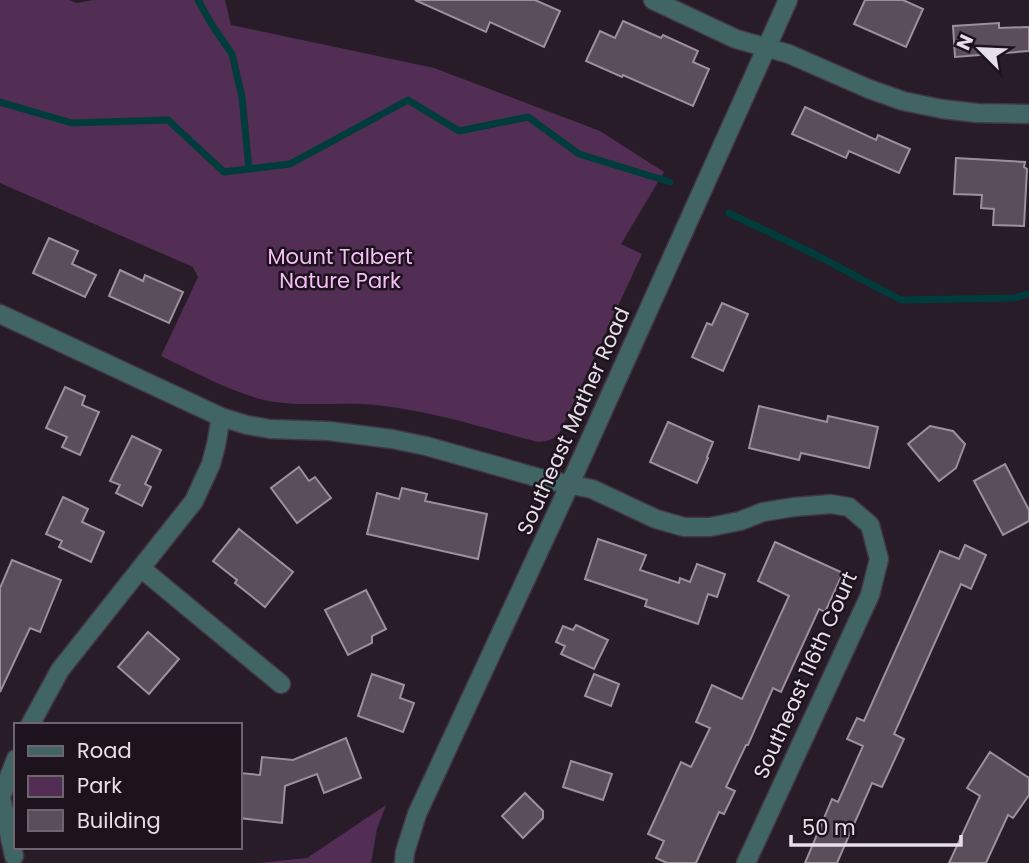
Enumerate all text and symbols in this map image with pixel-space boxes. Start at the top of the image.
north arrow [945,14,1015,84]
text: N [950,30,980,54]
park label: Mount Talbert Nature Park [267,242,413,295]
street label: Southeast Mather Road [510,303,636,539]
street label: Southeast 116th Court [746,567,864,783]
legend [14,723,242,849]
text: Road [77,736,132,765]
text: Park [77,771,122,800]
scale bar [791,804,961,848]
text: Building [77,806,161,835]
text: 50 m [802,813,856,842]

